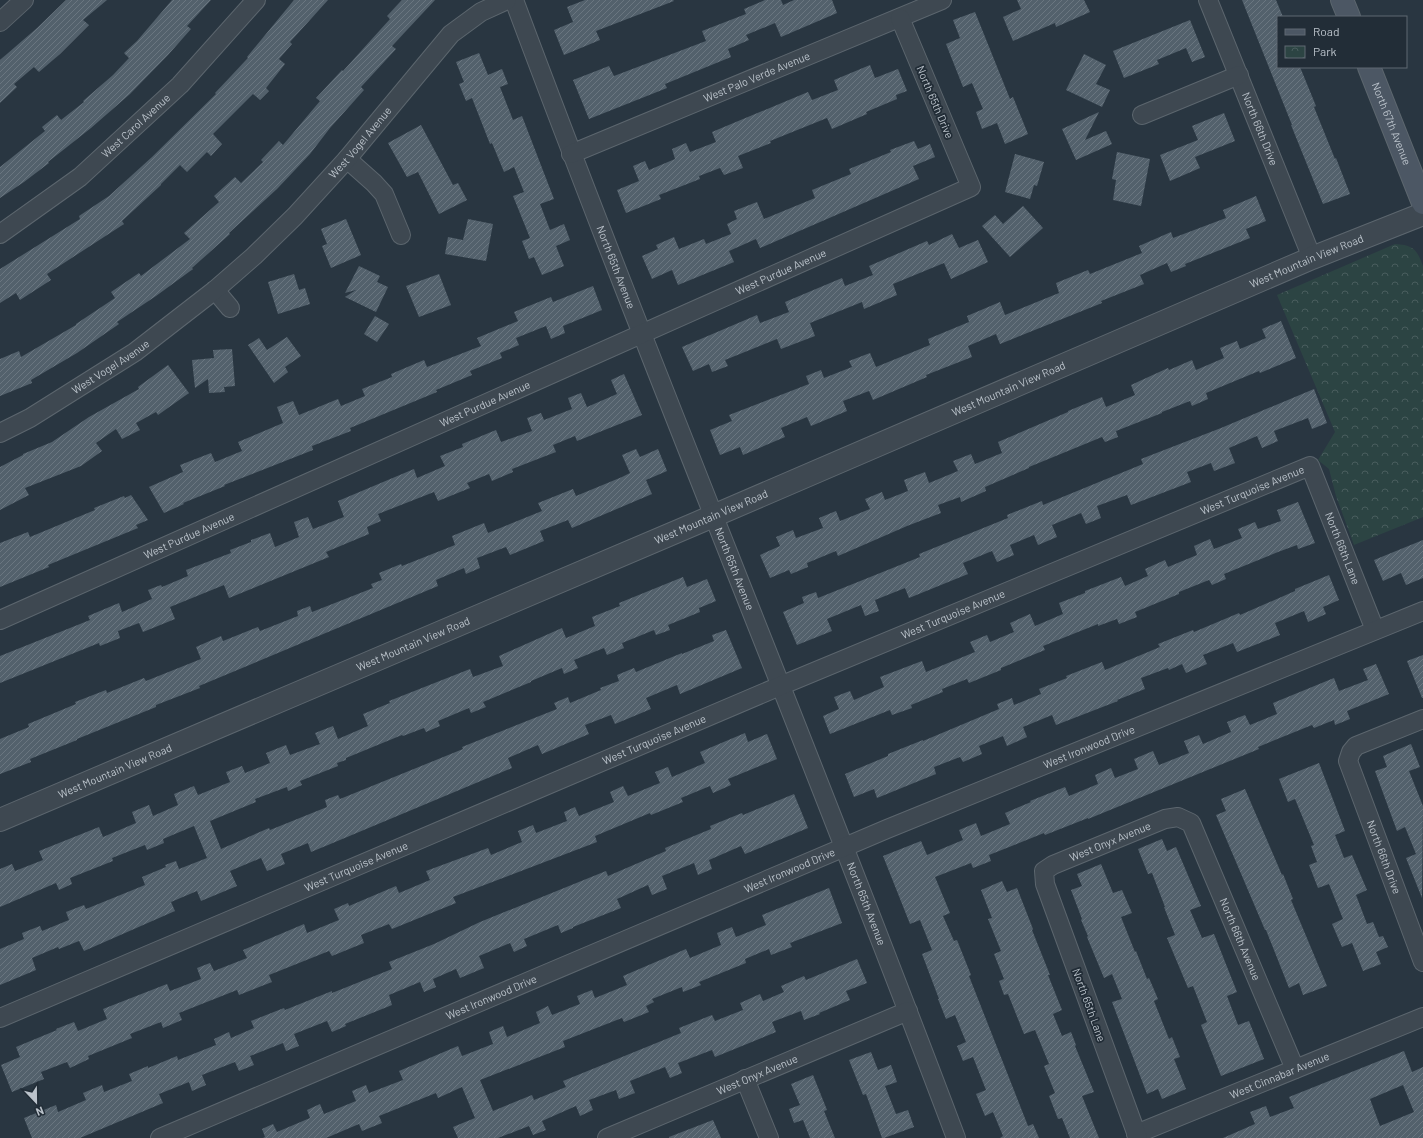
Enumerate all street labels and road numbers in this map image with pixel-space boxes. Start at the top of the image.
street label: West Palo Verde Avenue [701,49,812,104]
street label: North 65th Drive [914,64,957,140]
street label: North 67th Avenue [1370,80,1414,167]
street label: North 66th Drive [1240,90,1281,167]
street label: West Carol Avenue [99,91,172,160]
street label: West Vogel Avenue [326,104,394,181]
street label: North 65th Avenue [594,224,639,311]
street label: West Mountain View Road [1247,231,1365,290]
street label: West Purdue Avenue [733,245,828,297]
street label: West Vogel Avenue [69,336,152,396]
street label: West Mountain View Road [950,358,1067,418]
street label: West Purdue Avenue [437,377,532,429]
street label: West Turquoise Avenue [1198,462,1306,517]
street label: West Mountain View Road [652,486,770,546]
street label: West Purdue Avenue [142,509,236,561]
street label: North 66th Lane [1323,510,1363,586]
street label: North 65th Avenue [713,525,757,612]
street label: West Turquoise Avenue [899,586,1007,641]
street label: West Mountain View Road [354,614,472,673]
street label: West Turquoise Avenue [600,711,708,767]
street label: West Ironwood Drive [1041,722,1137,771]
street label: West Mountain View Road [56,741,174,800]
street label: North 66th Drive [1365,818,1404,896]
street label: West Onyx Avenue [1067,819,1152,864]
street label: West Turquoise Avenue [302,838,410,894]
street label: West Ironwood Drive [742,845,837,895]
street label: North 65th Avenue [845,860,889,947]
street label: North 66th Avenue [1217,896,1264,982]
street label: North 65th Lane [1070,967,1109,1043]
street label: West Ironwood Drive [444,972,539,1022]
street label: West Cinnabar Avenue [1228,1049,1331,1101]
street label: West Onyx Avenue [715,1051,800,1097]

